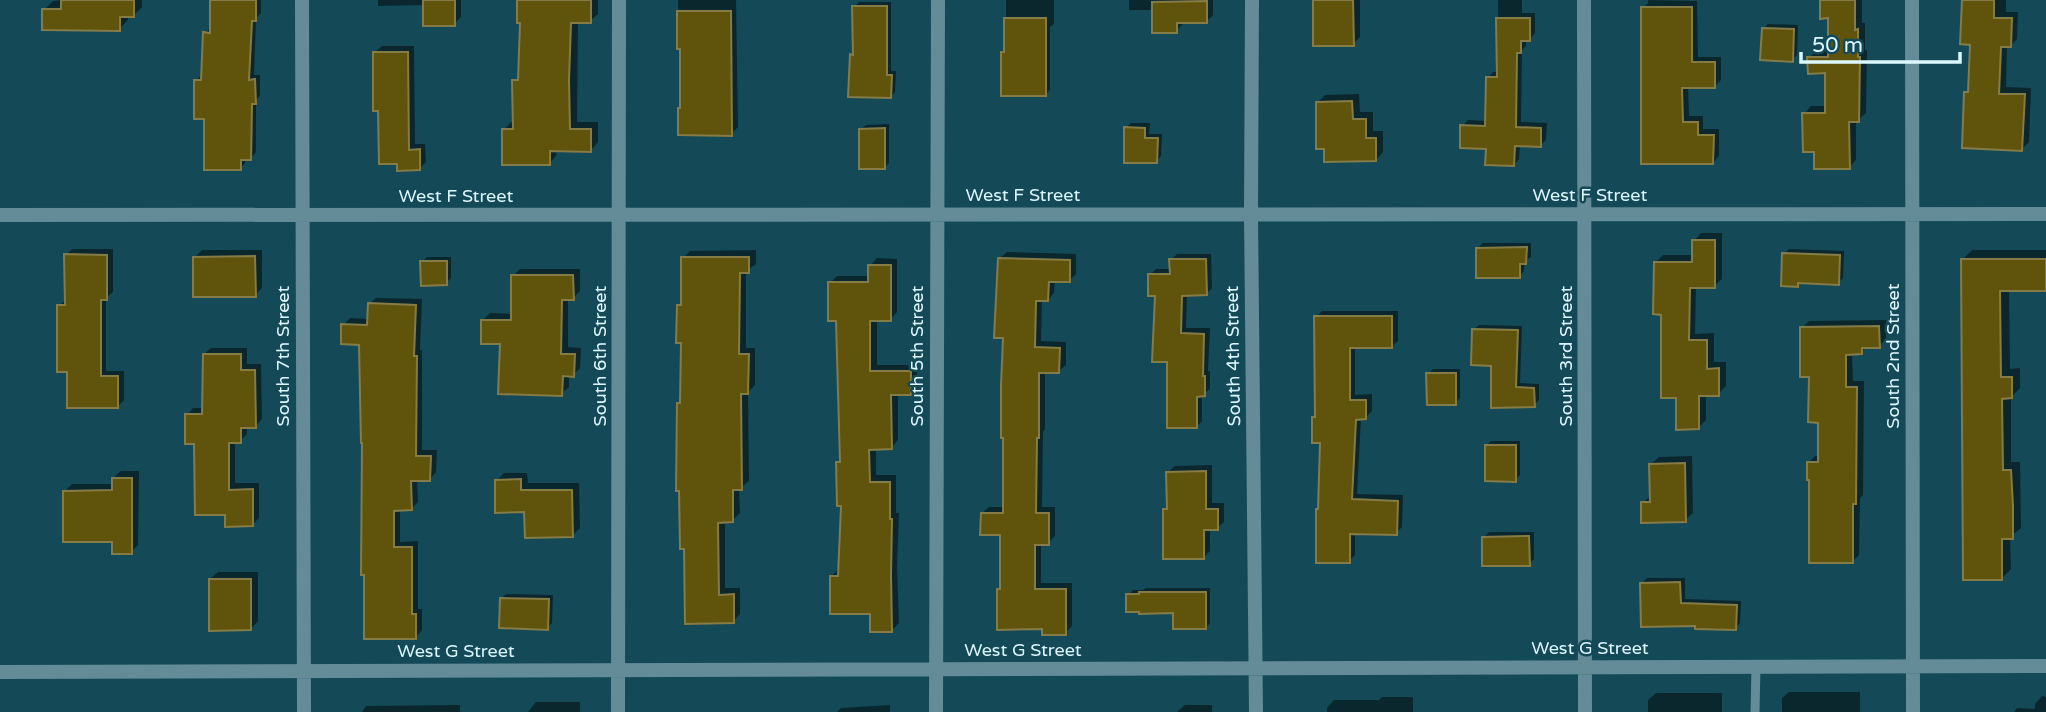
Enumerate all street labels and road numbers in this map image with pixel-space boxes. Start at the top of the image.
street label: West F Street [966,184,1081,206]
street label: West F Street [1533,184,1648,206]
street label: West F Street [399,185,514,207]
street label: South 2nd Street [1882,283,1904,429]
street label: South 7th Street [272,285,294,426]
street label: South 6th Street [589,285,611,426]
street label: South 5th Street [906,285,928,426]
street label: South 4th Street [1221,285,1245,427]
street label: South 3rd Street [1555,285,1577,426]
street label: West G Street [1531,637,1649,659]
street label: West G Street [964,639,1082,661]
street label: West G Street [397,640,515,662]

